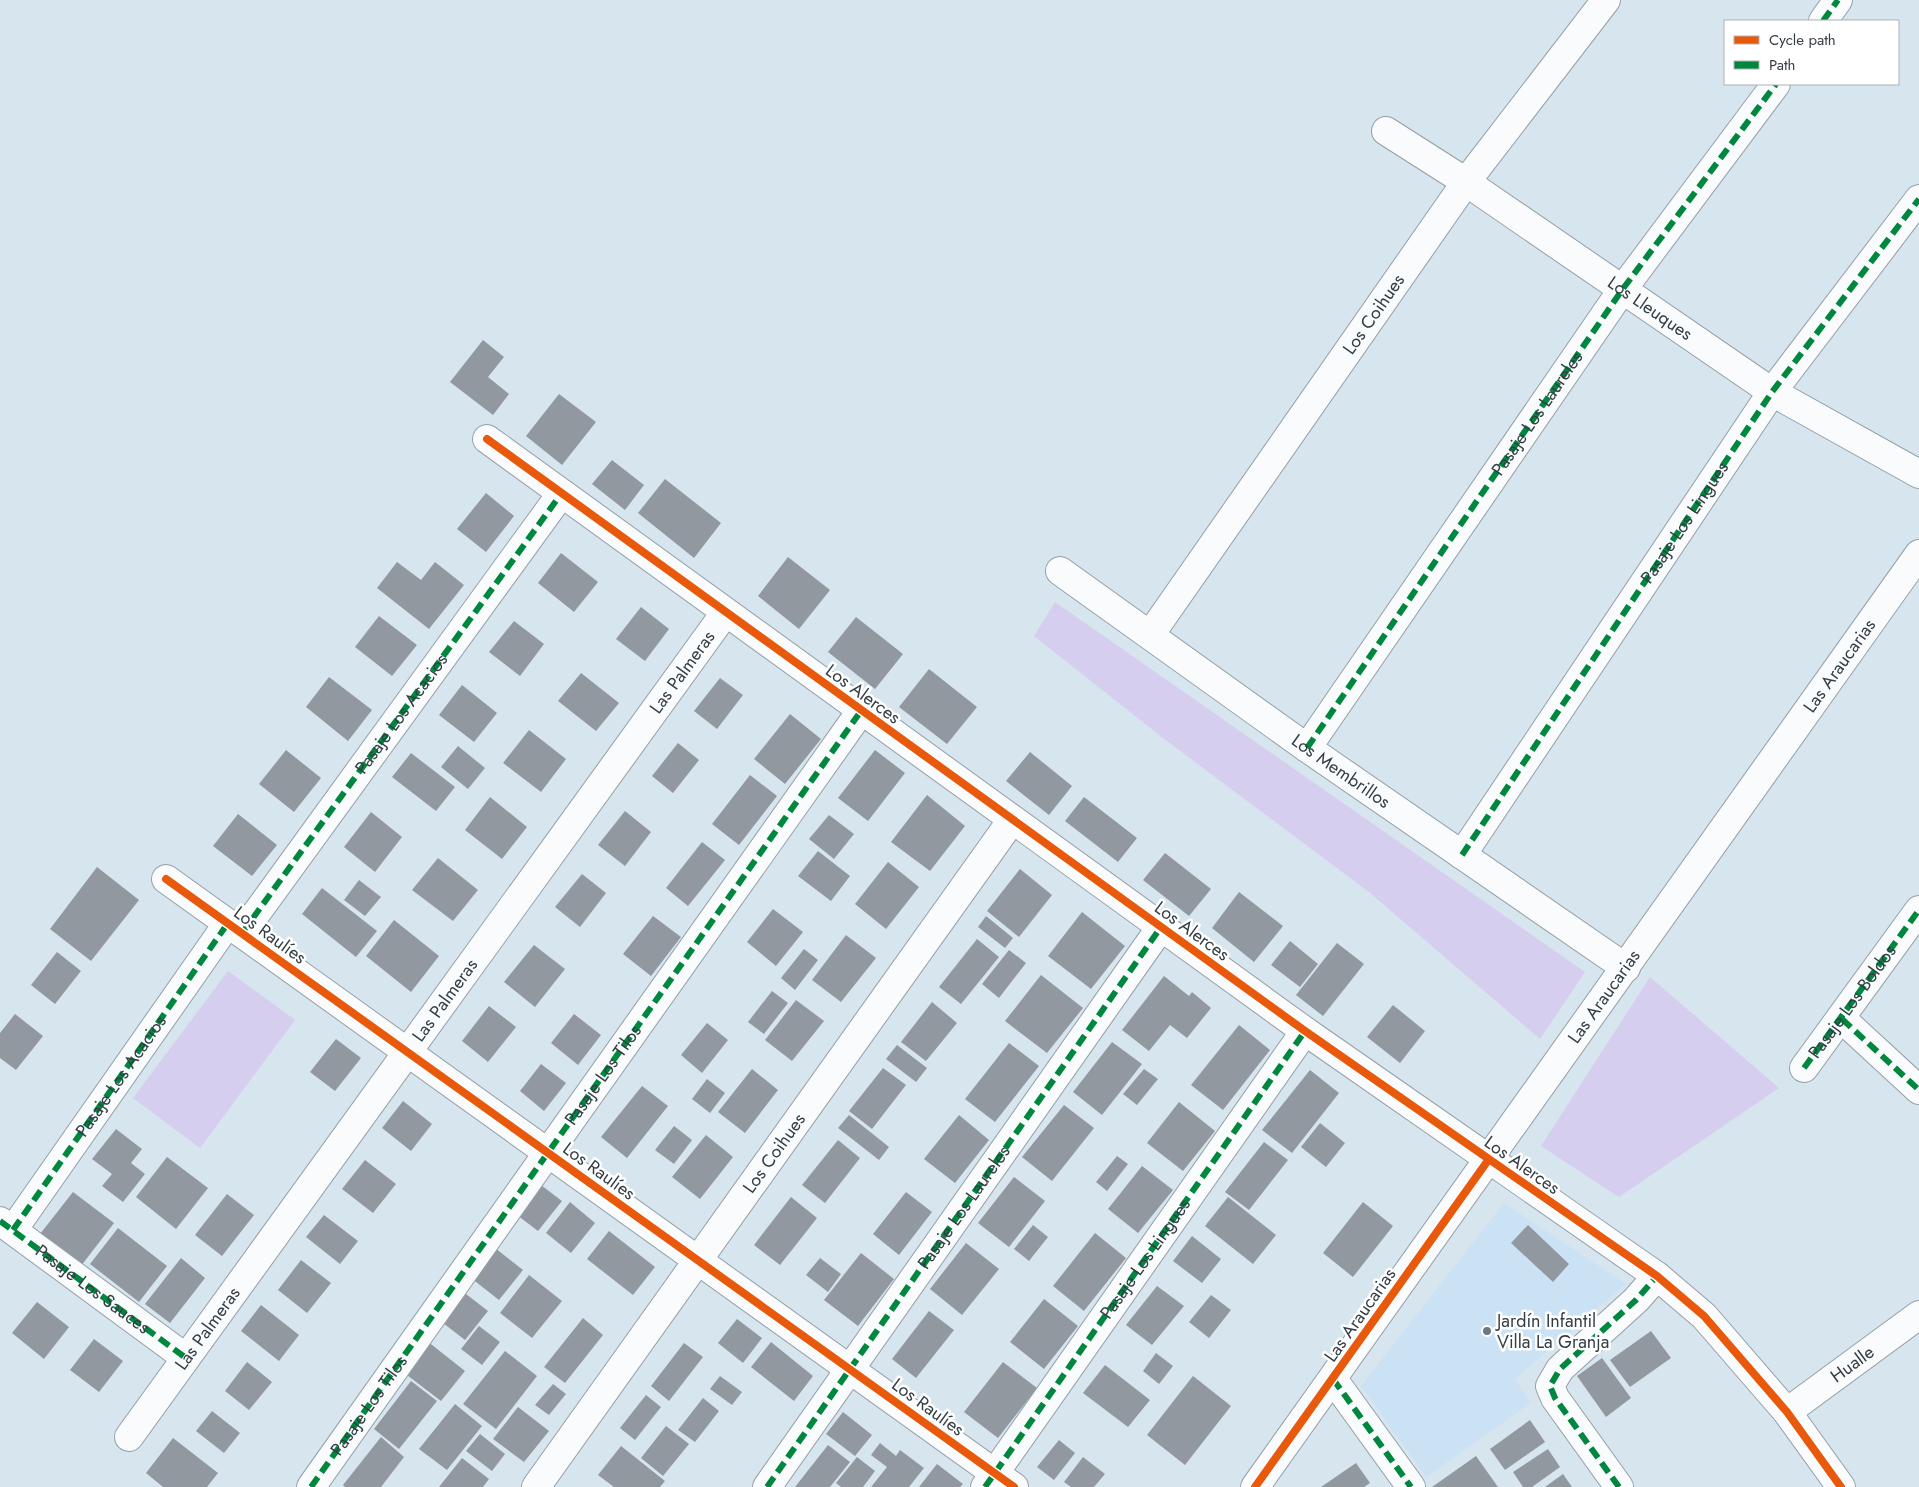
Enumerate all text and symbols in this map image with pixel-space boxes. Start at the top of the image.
legend [1724,20,1899,85]
text: Cycle path [1769,29,1836,51]
text: Path [1769,54,1795,76]
street label: Los Coihues [1336,269,1411,360]
street label: Los Lleuques [1602,270,1698,347]
street label: Pasaje Los Laureles [1485,346,1589,481]
street label: Pasaje Los Lingues [1634,456,1735,589]
street label: Las Araucarias [1797,614,1882,718]
street label: Las Palmeras [643,625,721,719]
street label: Pasaje Los Acacios [349,648,454,779]
street label: Los Alerces [820,658,906,730]
street label: Los Membrillos [1286,728,1396,815]
street label: Los Alerces [1149,895,1235,967]
street label: Los Raulíes [228,900,312,970]
street label: Pasaje Los Boldos [1802,939,1903,1064]
street label: Las Araucarias [1562,944,1646,1049]
street label: Las Palmeras [406,953,484,1047]
street label: Pasaje Los Acacios [69,1010,173,1142]
street label: Pasaje Los Tilos [558,1019,648,1131]
street label: Los Coihues [737,1108,812,1199]
street label: Los Alerces [1479,1129,1565,1201]
street label: Los Raulíes [557,1136,641,1206]
street label: Pasaje Los Laureles [911,1140,1016,1274]
street label: Pasaje Los Lingues [1094,1193,1197,1324]
street label: Pasaje Los Sauces [30,1238,155,1340]
street label: Las Araucarias [1318,1263,1402,1367]
street label: Las Palmeras [169,1281,247,1375]
place label: Jardín Infantil Villa La Granja [1495,1308,1609,1355]
marker: Jardín Infantil Villa La Granja [1481,1325,1493,1337]
street label: Hualle [1825,1339,1880,1389]
street label: Pasaje Los Tilos [324,1350,414,1461]
street label: Los Raulíes [886,1372,970,1442]

